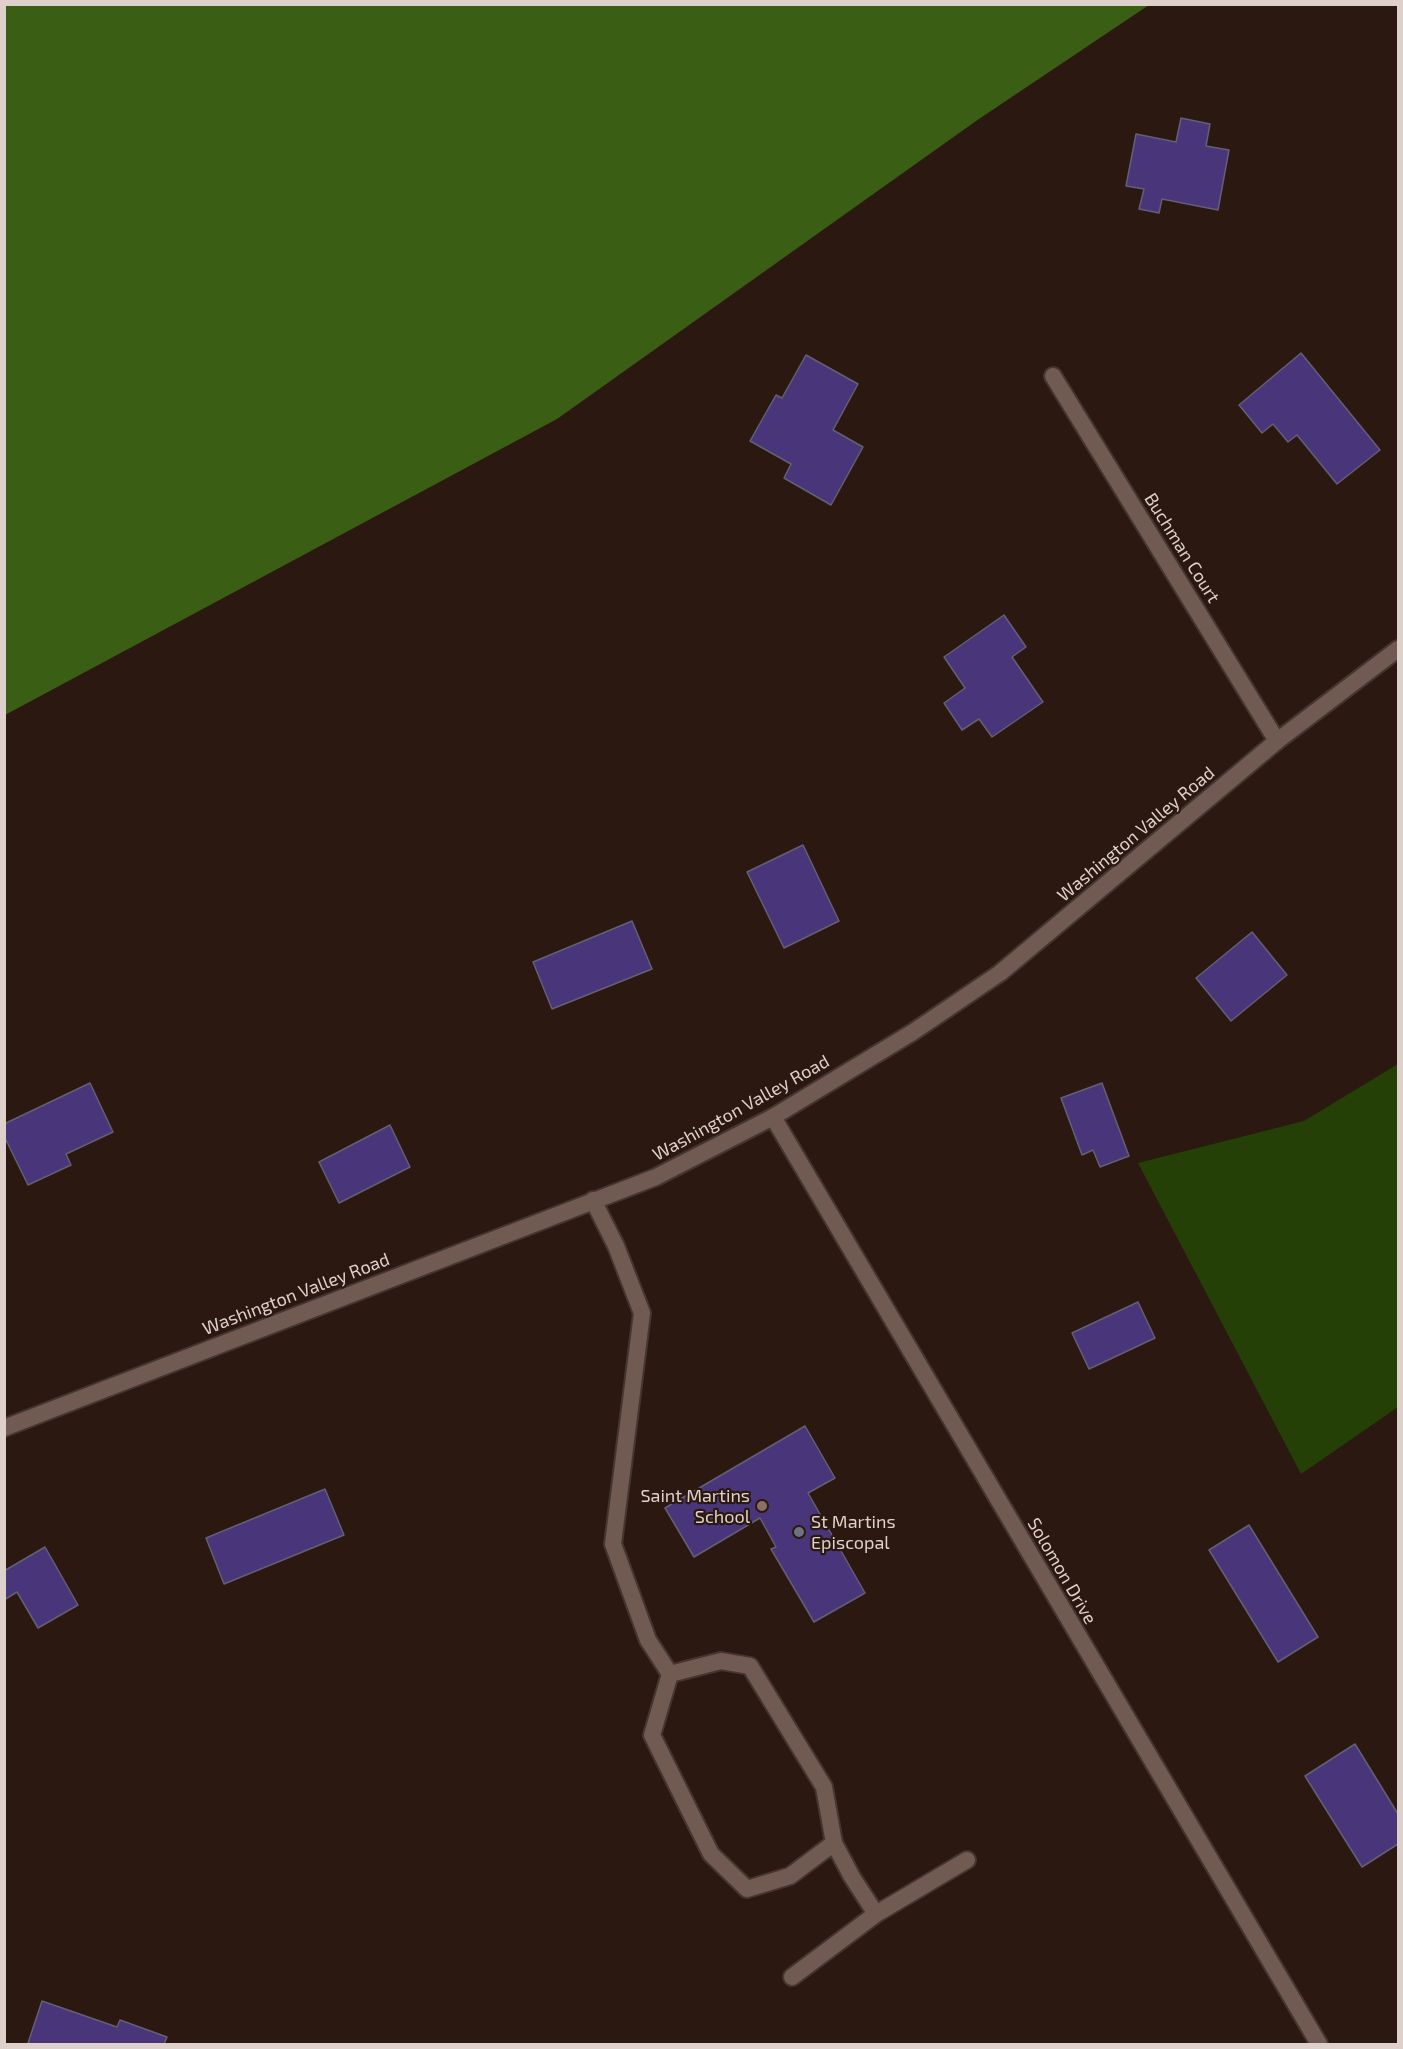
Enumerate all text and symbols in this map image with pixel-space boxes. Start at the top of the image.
street label: Buchman Court [1140,489,1224,607]
street label: Washington Valley Road [1053,762,1219,906]
street label: Washington Valley Road [649,1050,833,1166]
street label: Washington Valley Road [199,1248,393,1340]
place label: Saint Martins School [640,1485,750,1528]
marker: Saint Martins School [755,1499,769,1513]
place label: St Martins Episcopal [811,1511,896,1553]
street label: Solomon Drive [1023,1514,1101,1628]
marker: St Martins Episcopal [792,1525,806,1539]

